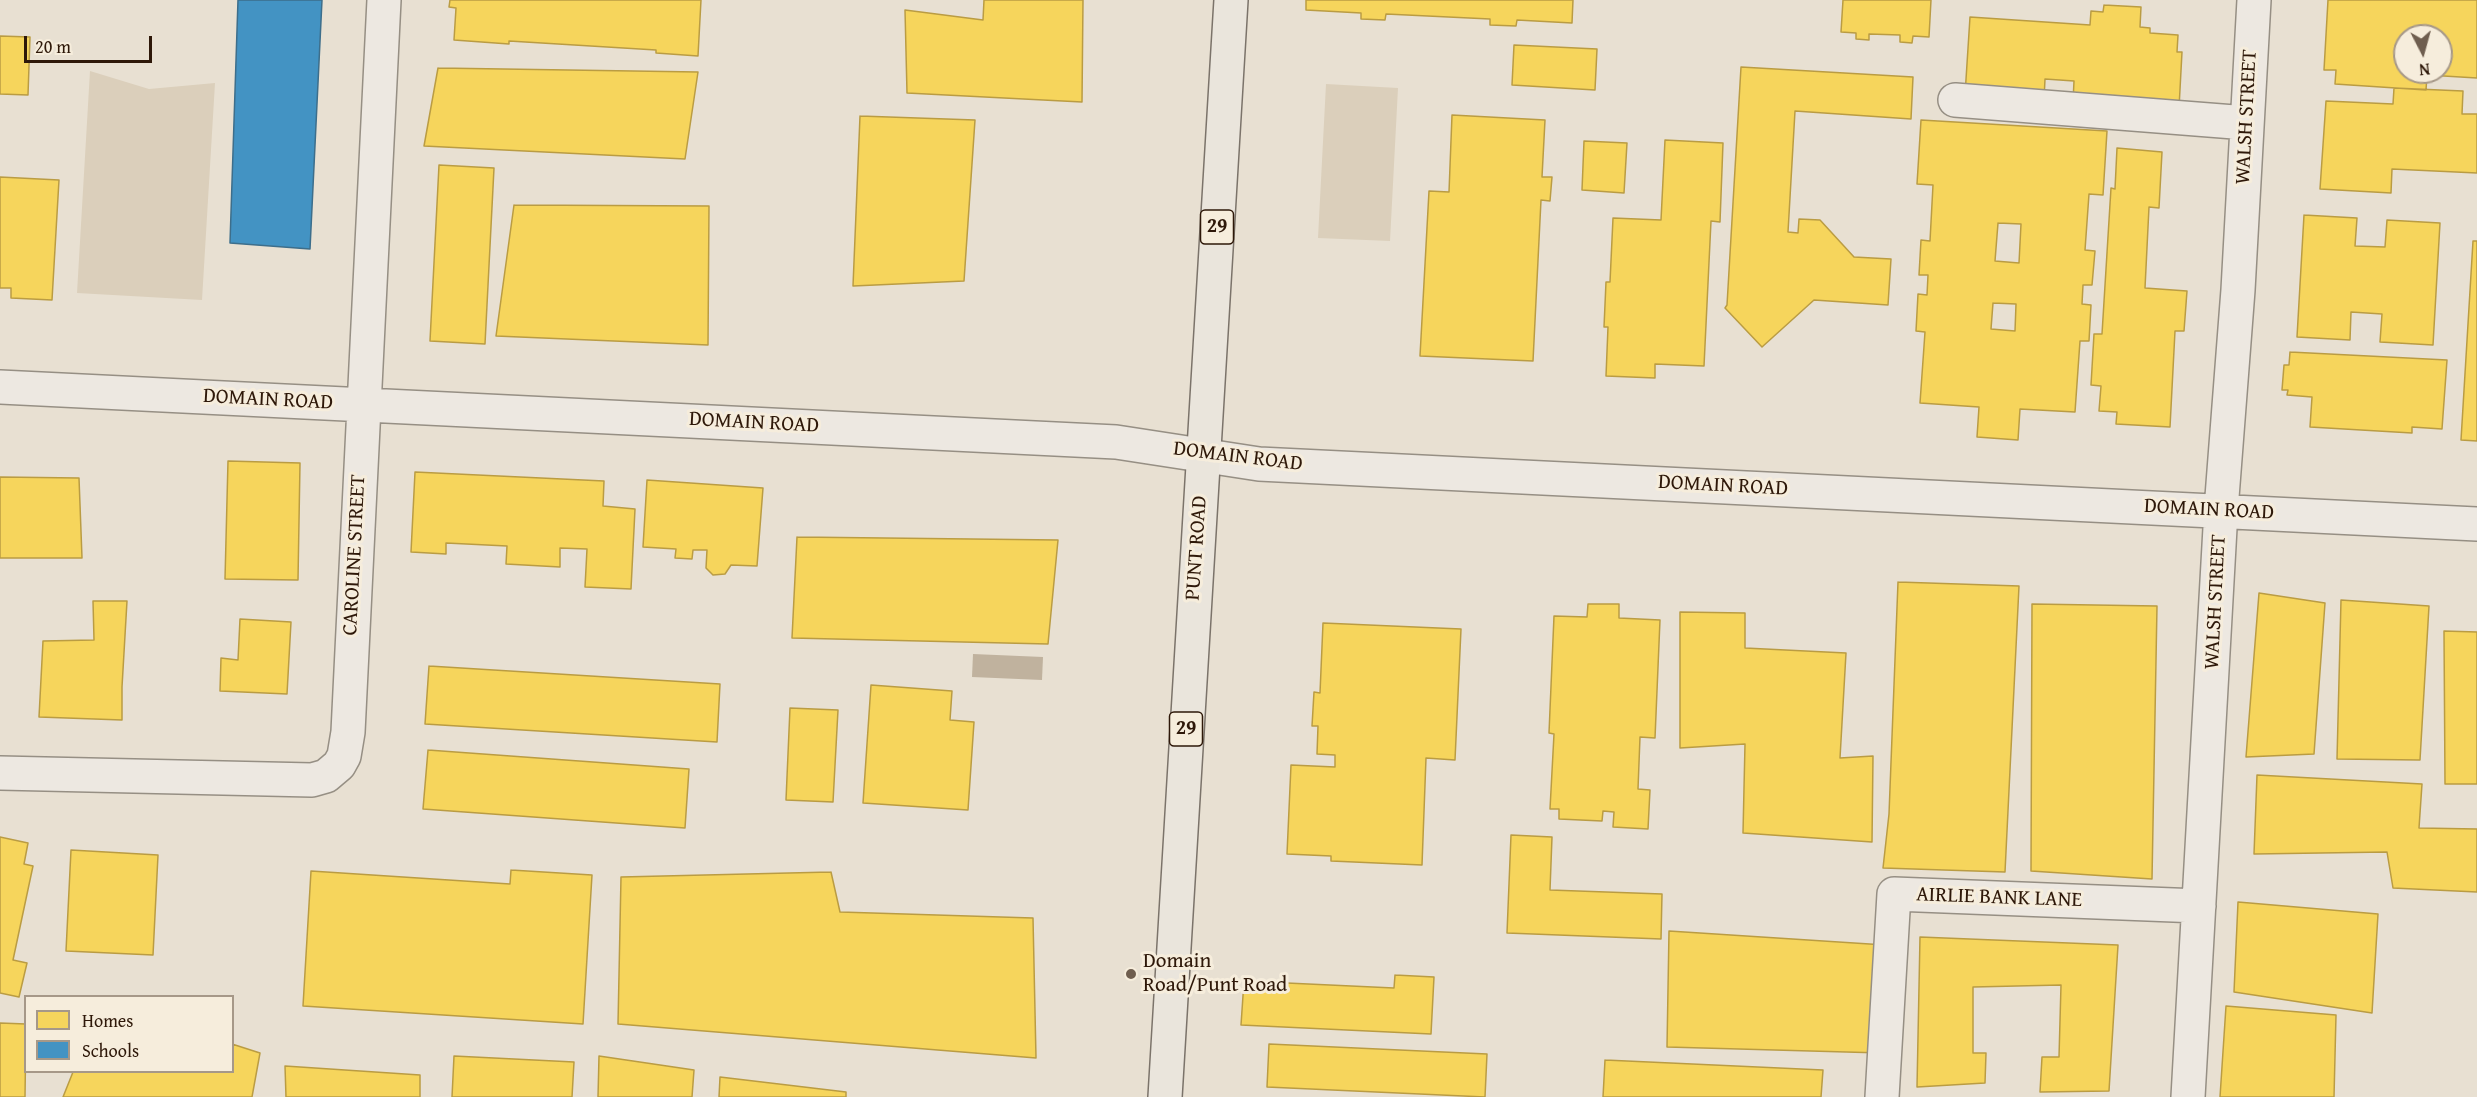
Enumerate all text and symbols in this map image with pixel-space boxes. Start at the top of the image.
scale bar [27,24,154,62]
north arrow [2393,24,2453,84]
text: 20 m [35,33,71,60]
street label: WALSH STREET [2231,49,2263,185]
text: N [2418,57,2431,82]
road number: 29 [1200,210,1234,244]
street label: DOMAIN ROAD [202,384,334,416]
street label: DOMAIN ROAD [688,407,820,439]
street label: DOMAIN ROAD [1172,437,1304,477]
street label: DOMAIN ROAD [1657,470,1789,502]
street label: CAROLINE STREET [338,474,372,636]
street label: DOMAIN ROAD [2143,494,2275,526]
street label: PUNT ROAD [1181,495,1213,601]
street label: WALSH STREET [2200,534,2232,670]
road number: 29 [1170,712,1202,746]
street label: AIRLIE BANK LANE [1916,883,2082,913]
place label: Domain Road/Punt Road [1143,949,1287,999]
marker: Domain Road/Punt Road [1124,967,1138,981]
legend [24,995,234,1073]
text: Homes [82,1007,133,1034]
text: Schools [82,1037,139,1064]

